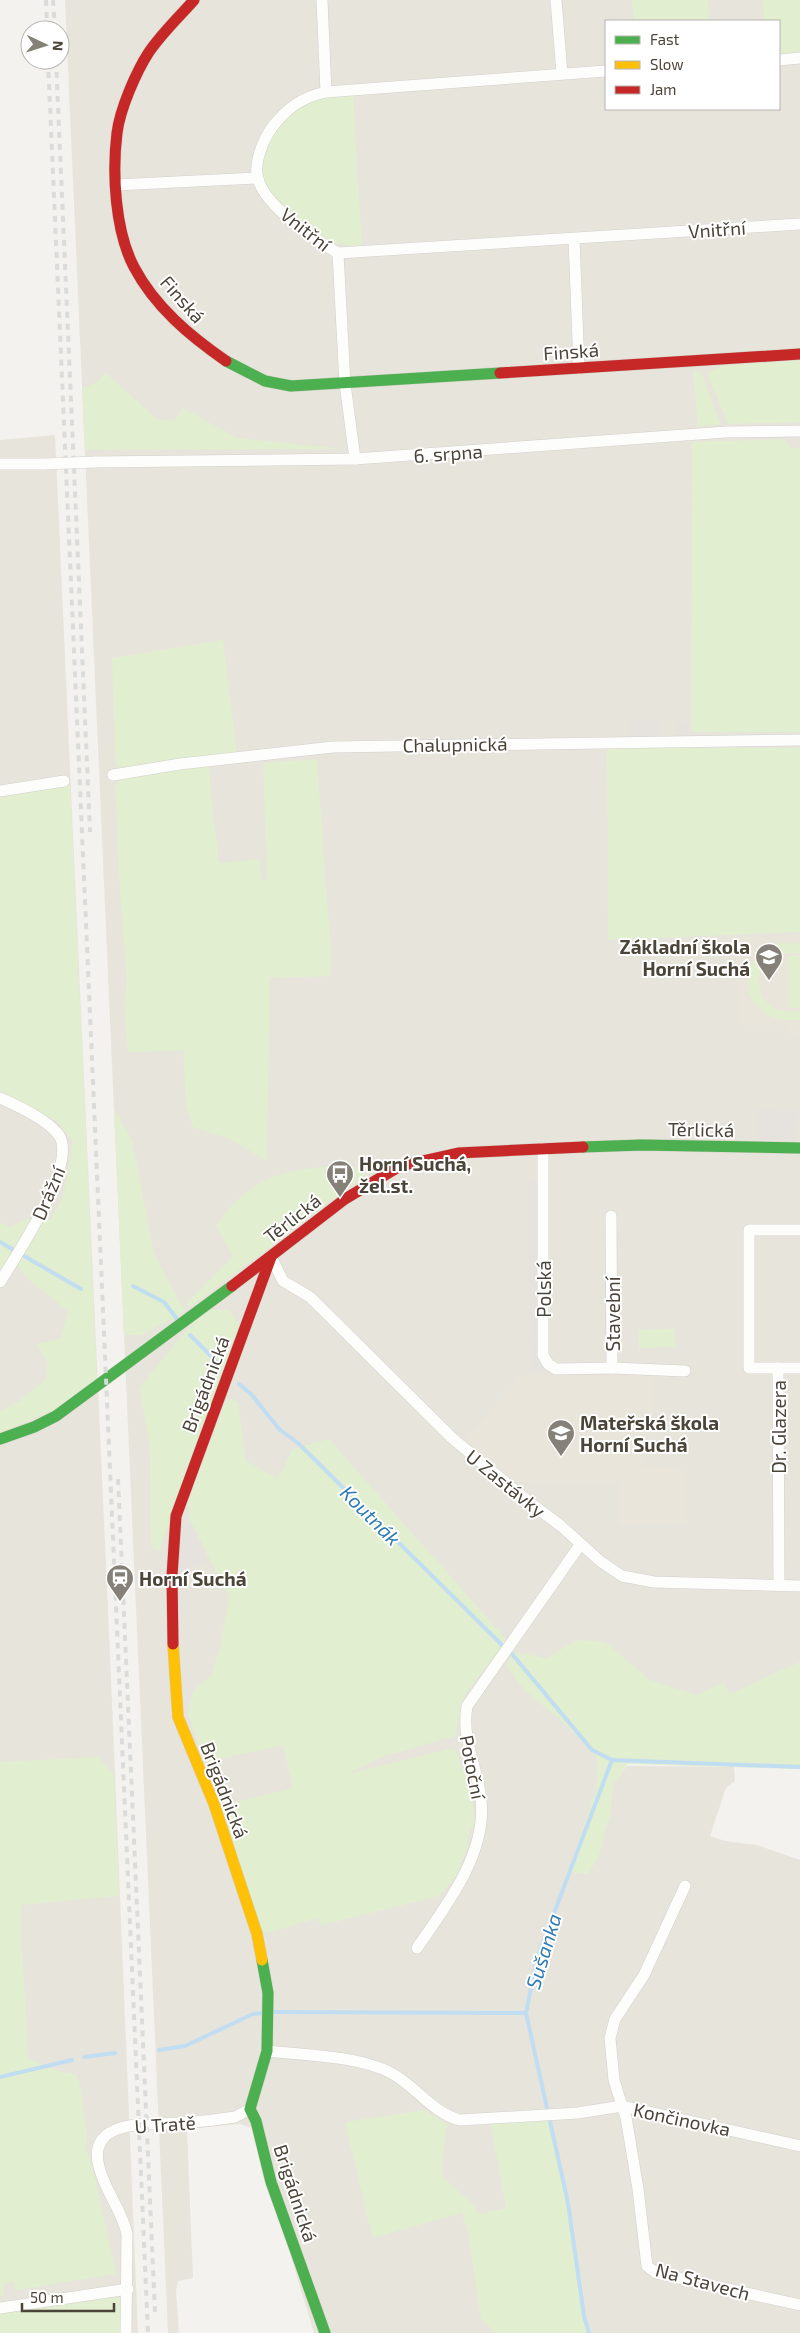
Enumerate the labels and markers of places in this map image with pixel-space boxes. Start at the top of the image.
place label: Základní škola Horní Suchá [620,935,750,980]
school or university icon: Základní škola Horní Suchá [754,942,784,981]
place label: Horní Suchá, žel.st. [359,1152,471,1197]
bus stop icon: Horní Suchá, žel.st. [325,1159,355,1198]
place label: Mateřská škola Horní Suchá [580,1411,719,1456]
school or university icon: Mateřská škola Horní Suchá [546,1418,576,1457]
station icon: Horní Suchá [105,1563,135,1602]
place label: Horní Suchá [139,1567,247,1590]

